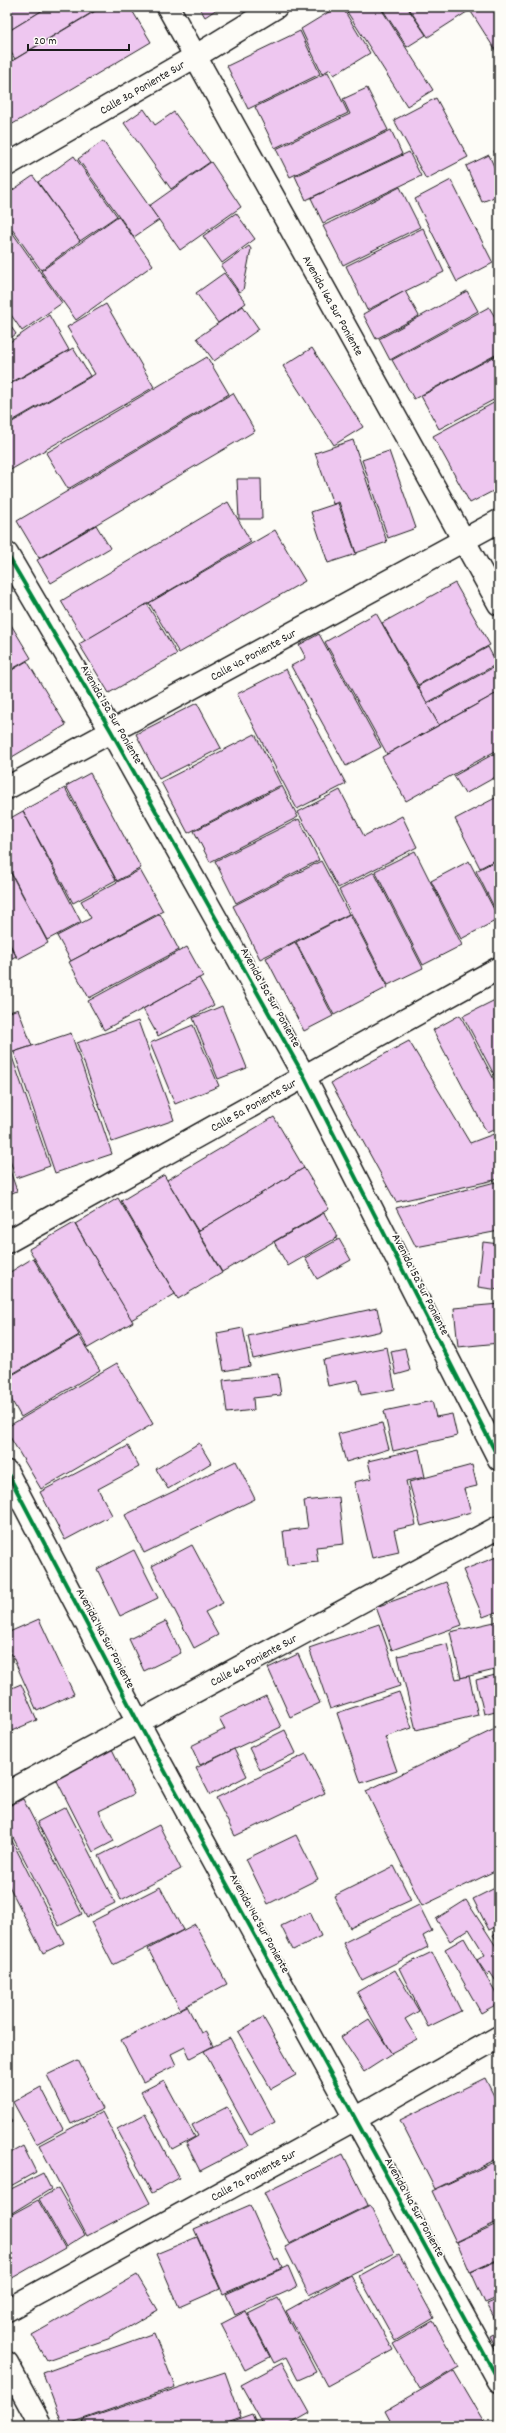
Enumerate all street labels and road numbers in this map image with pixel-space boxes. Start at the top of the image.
street label: Calle 3a Poniente Sur [97,57,189,120]
street label: Avenida 16a Sur Poniente [297,253,367,359]
street label: Calle 4a Poniente Sur [208,625,300,686]
street label: Avenida 15a Sur Poniente [75,662,146,767]
street label: Avenida 15a Sur Poniente [235,945,304,1051]
street label: Calle 5a Poniente Sur [208,1075,301,1137]
street label: Avenida 15a Sur Poniente [387,1231,453,1338]
street label: Avenida 14a Sur Poniente [71,1586,138,1692]
street label: Calle 6a Poniente Sur [208,1630,301,1692]
street label: Avenida 14a Sur Poniente [224,1871,293,1977]
street label: Calle 7a Poniente Sur [208,2146,300,2206]
street label: Avenida 14a Sur Poniente [379,2155,448,2261]

